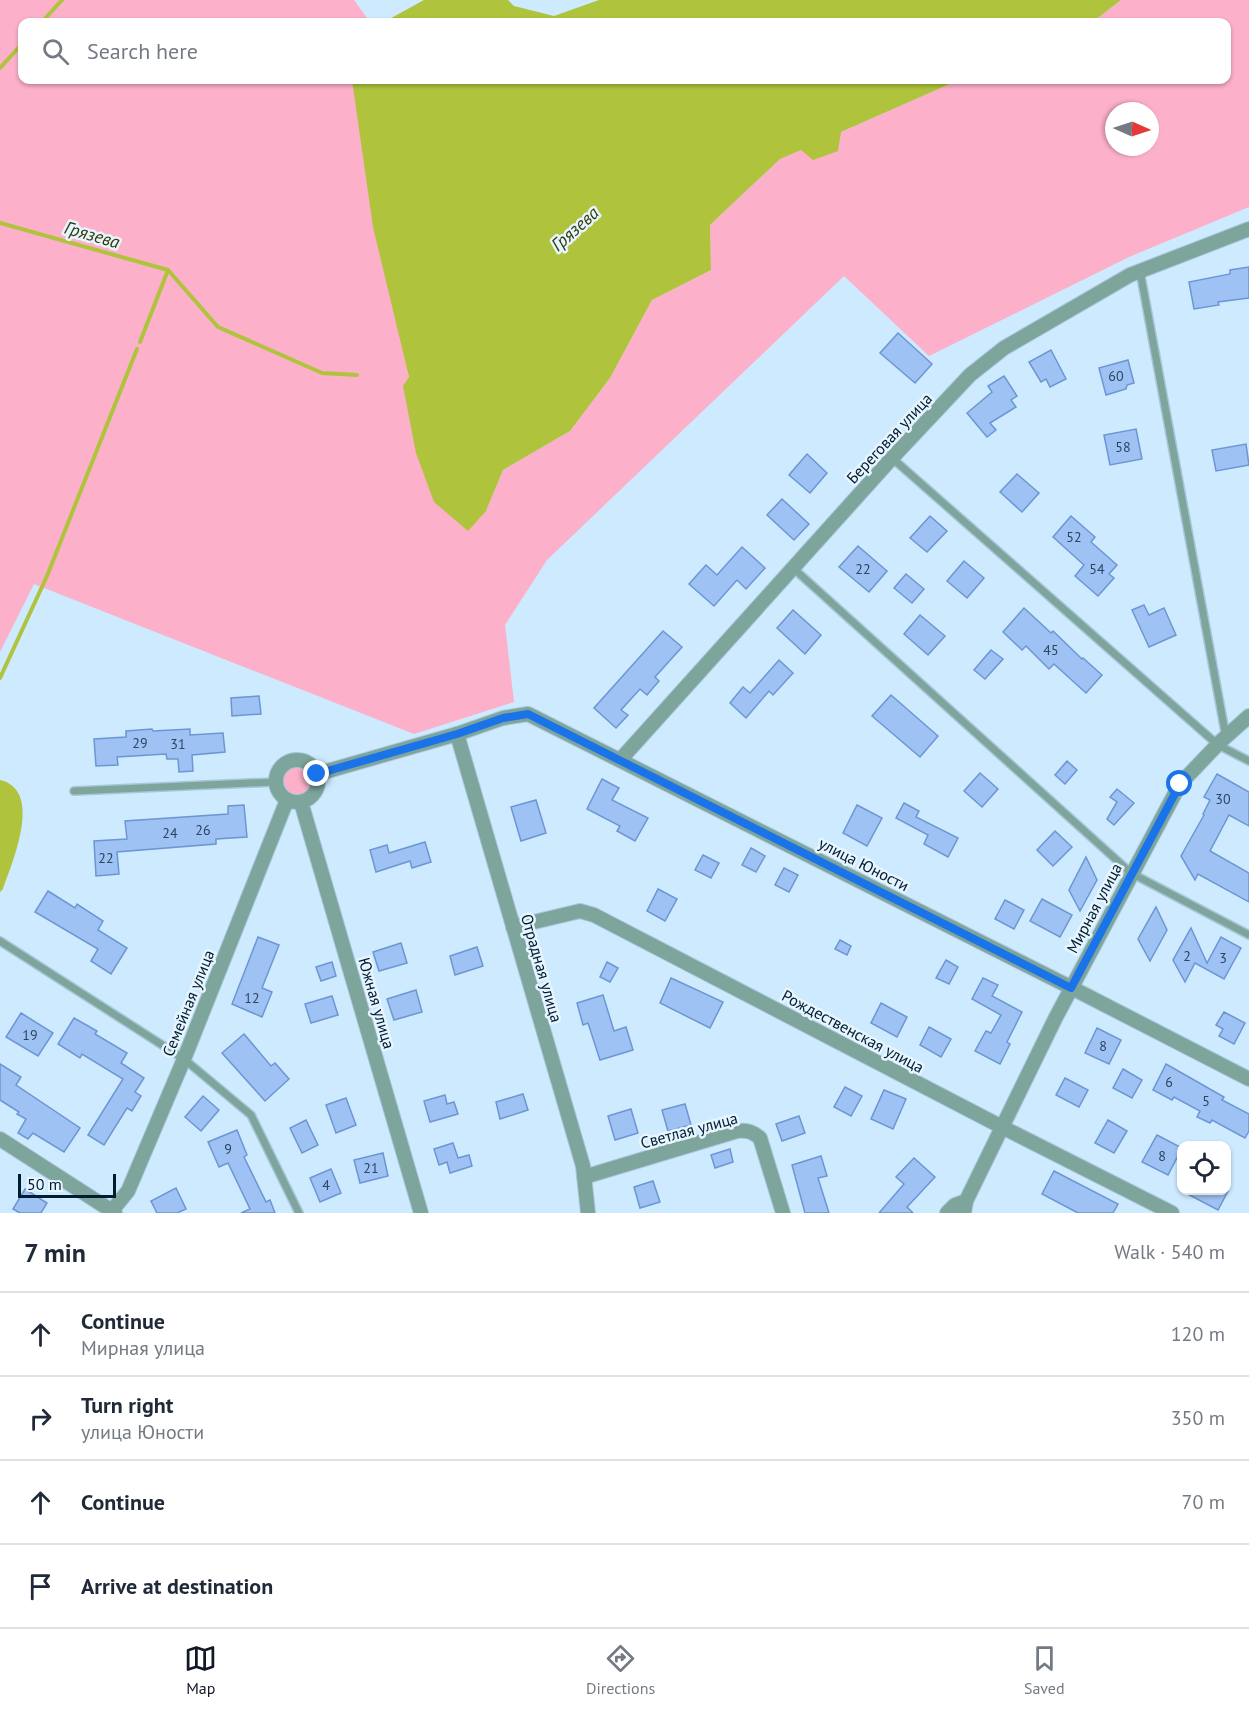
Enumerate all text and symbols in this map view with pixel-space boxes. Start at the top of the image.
search box [18,18,1231,84]
icon: search [39,35,72,68]
text: Search here [87,37,198,65]
north arrow [1105,102,1159,156]
water label: Грязева [546,201,604,256]
water label: Грязева [62,216,123,253]
house number: 60 [1108,367,1124,385]
street label: Береговая улица [842,389,936,487]
house number: 58 [1115,438,1131,456]
house number: 52 [1066,528,1082,546]
house number: 22 [855,560,871,578]
house number: 54 [1089,560,1105,578]
house number: 45 [1043,641,1059,659]
house number: 29 [132,734,148,752]
house number: 31 [170,735,186,753]
route end [303,760,329,786]
route start [1166,770,1192,796]
house number: 30 [1215,790,1231,808]
house number: 26 [195,821,211,839]
house number: 24 [162,824,178,842]
street label: улица Юности [816,833,912,895]
house number: 22 [98,849,114,867]
street label: Мирная улица [1062,860,1126,956]
street label: Отрадная улица [517,912,567,1024]
street label: Семейная улица [158,947,218,1059]
house number: 2 [1183,947,1191,965]
house number: 3 [1219,949,1227,967]
street label: Южная улица [354,955,400,1051]
street label: Рождественская улица [779,985,927,1077]
house number: 12 [244,989,260,1007]
house number: 19 [22,1026,38,1044]
house number: 8 [1099,1037,1107,1055]
house number: 6 [1165,1073,1173,1091]
house number: 5 [1202,1092,1210,1110]
street label: Светлая улица [638,1107,740,1153]
house number: 9 [224,1140,232,1158]
map controls [1177,1141,1231,1195]
button: locate [1177,1141,1231,1195]
house number: 8 [1158,1147,1166,1165]
house number: 21 [363,1159,379,1177]
scale bar [18,1171,116,1198]
text: 50 m [27,1174,62,1194]
house number: 4 [322,1176,330,1194]
text: 7 min [24,1236,86,1269]
text: Walk · 540 m [1114,1239,1225,1265]
text: Continue [81,1307,165,1335]
icon: ahead [24,1318,57,1351]
text: 120 m [1171,1321,1225,1347]
text: Мирная улица [81,1335,205,1361]
text: Turn right [81,1391,173,1419]
icon: right [24,1402,57,1435]
text: 350 m [1171,1405,1225,1431]
text: улица Юности [81,1419,204,1445]
icon: ahead [24,1486,57,1519]
text: Continue [81,1488,165,1516]
text: 70 m [1182,1489,1225,1515]
icon: arrive [24,1570,57,1603]
text: Arrive at destination [81,1572,273,1600]
tab: Map [184,1642,217,1698]
tab: Directions [586,1642,655,1698]
tab: Saved [1024,1642,1065,1698]

